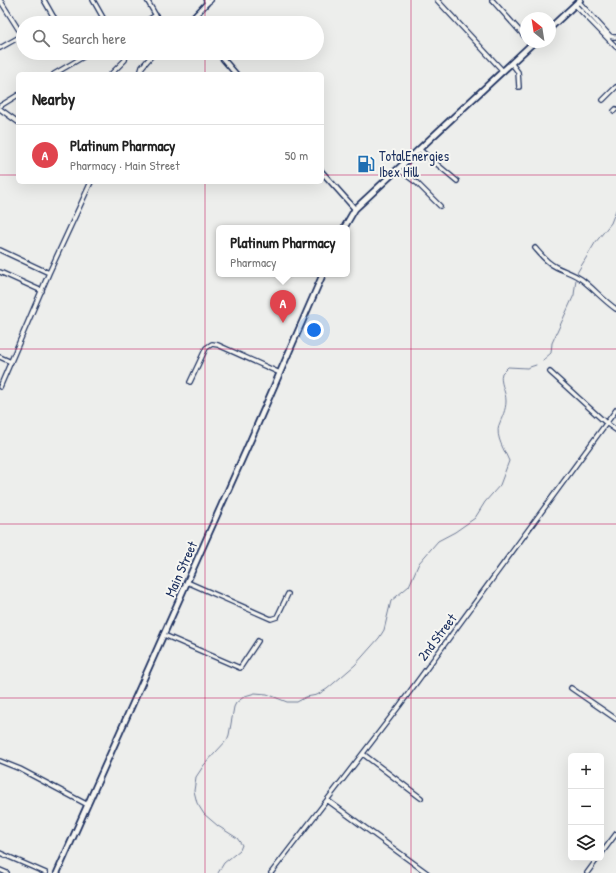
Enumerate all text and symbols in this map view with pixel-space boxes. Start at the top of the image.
north arrow [520,12,556,48]
search box [16,16,324,60]
icon: search [30,27,52,49]
text: Search here [62,28,126,49]
text: Nearby [32,87,75,110]
text: Platinum Pharmacy [70,135,175,156]
text: A [42,146,48,164]
text: 50 m [285,146,308,164]
place label: TotalEnergies Ibex Hill [379,146,449,181]
fuel station icon: TotalEnergies Ibex Hill [356,154,376,174]
text: Pharmacy · Main Street [70,156,180,174]
popup [216,225,350,277]
text: Platinum Pharmacy [230,232,336,253]
text: Pharmacy [230,253,277,271]
pin: A [270,290,296,323]
your location [304,320,324,340]
street label: Main Street [160,538,201,600]
street label: 2nd Street [413,609,461,664]
map controls [568,753,604,861]
button: + [568,753,604,789]
button: − [568,789,604,825]
button: layers [568,825,604,861]

